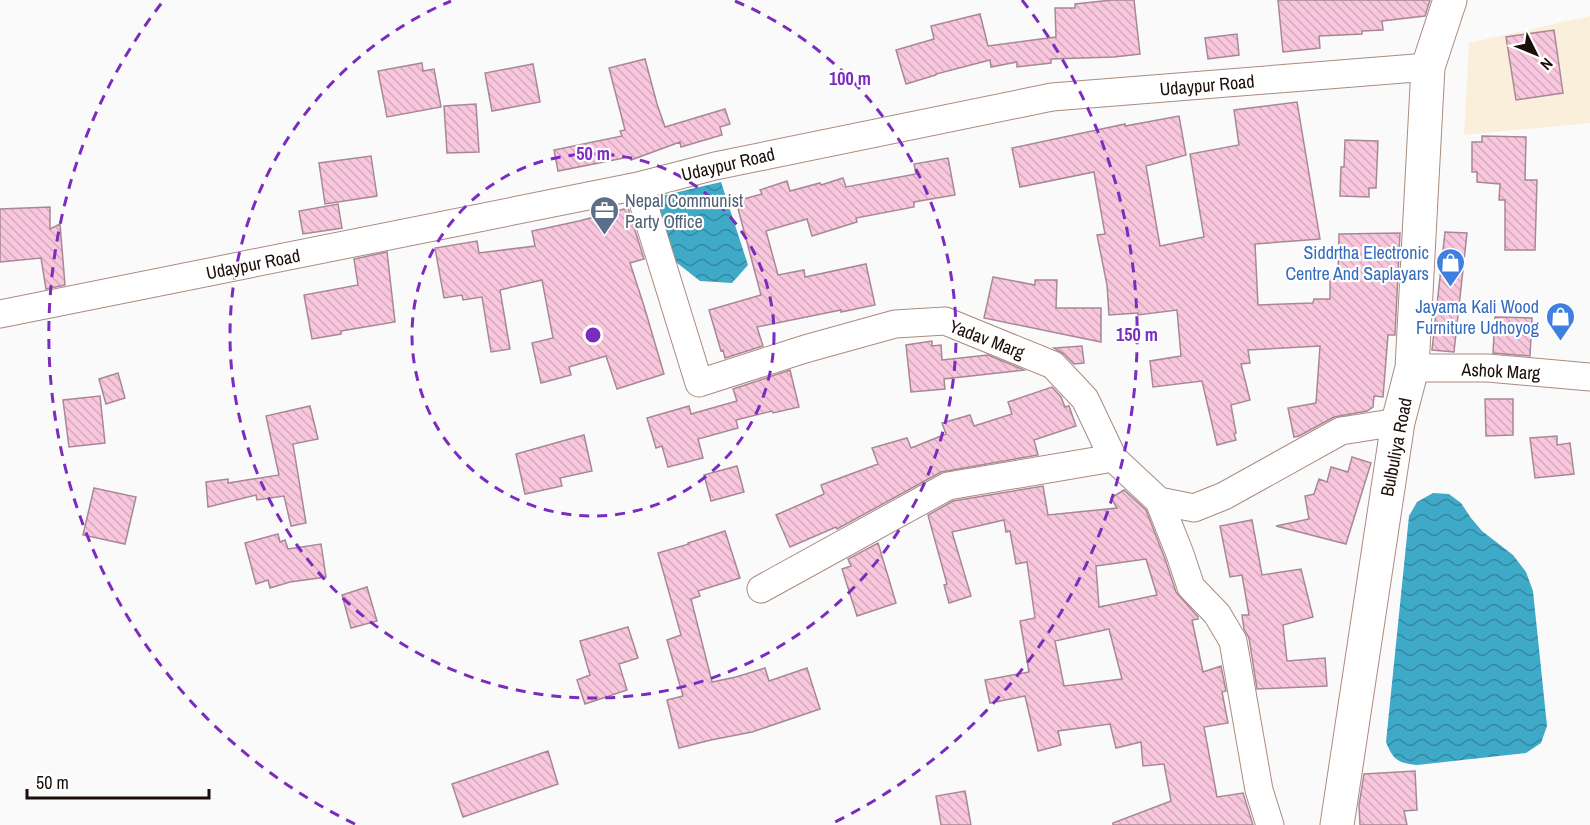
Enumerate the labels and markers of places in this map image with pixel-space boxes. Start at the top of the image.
place label: Nepal Communist Party Office [625,188,743,234]
office icon: Nepal Communist Party Office [588,194,620,236]
place label: Siddrtha Electronic Centre And Saplayars [1285,240,1429,286]
shop icon: Siddrtha Electronic Centre And Saplayars [1434,246,1466,288]
place label: Jayama Kali Wood Furniture Udhoyog [1415,294,1540,340]
shop icon: Jayama Kali Wood Furniture Udhoyog [1544,300,1576,342]
centre of rings [583,325,603,345]

